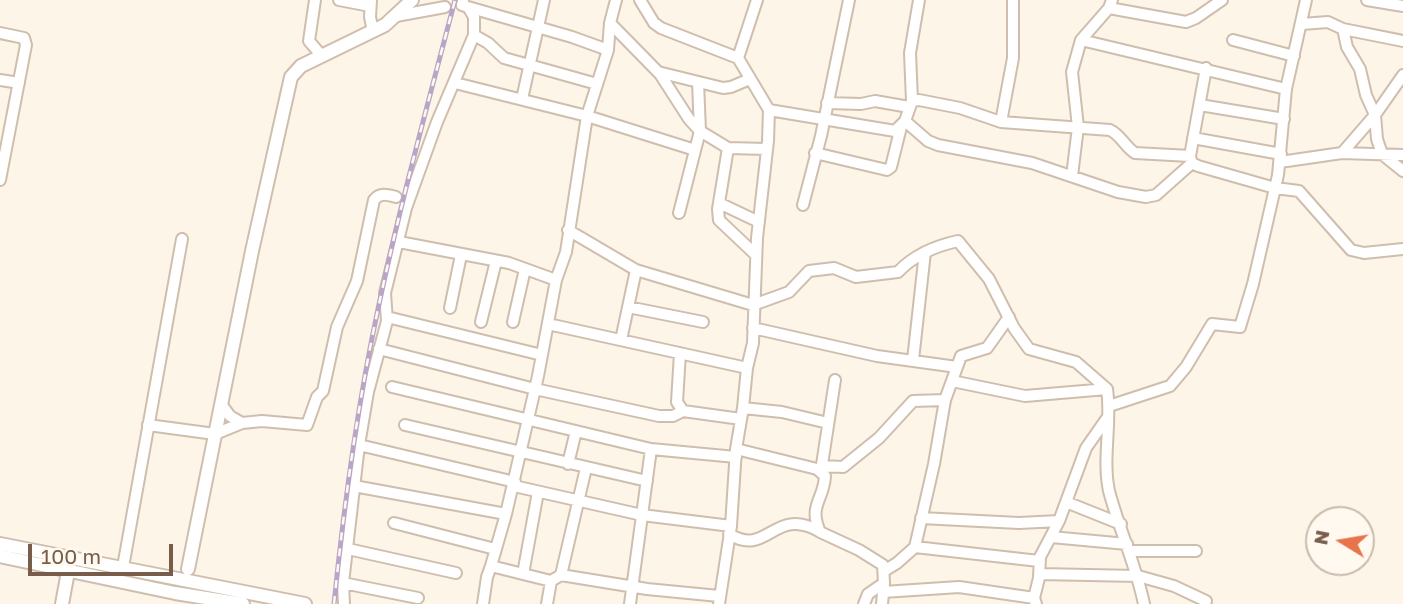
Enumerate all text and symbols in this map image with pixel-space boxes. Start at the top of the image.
north arrow [1305,506,1375,576]
text: N [1308,528,1334,547]
scale bar [32,530,177,574]
text: 100 m [41,543,101,569]

